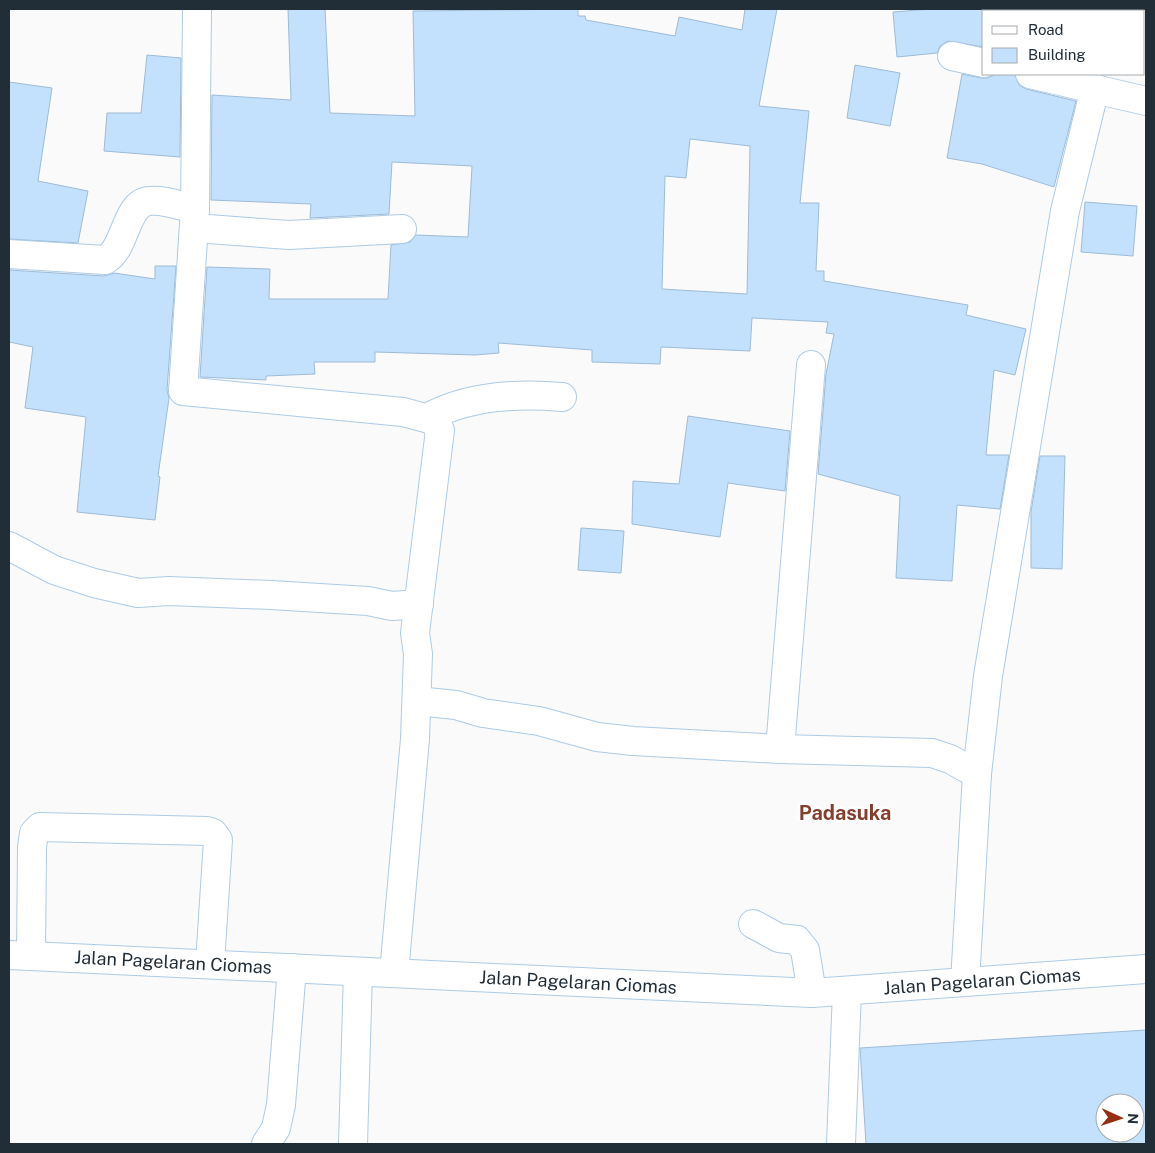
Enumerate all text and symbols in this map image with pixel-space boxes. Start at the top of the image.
legend [982,10,1145,75]
text: Road [1028,21,1064,38]
text: Building [1028,46,1086,63]
district label: Padasuka [799,801,891,825]
street label: Jalan Pagelaran Ciomas [74,946,272,978]
street label: Jalan Pagelaran Ciomas [883,964,1081,998]
street label: Jalan Pagelaran Ciomas [479,966,677,998]
north arrow [1095,1093,1145,1143]
text: N [1125,1113,1141,1125]

